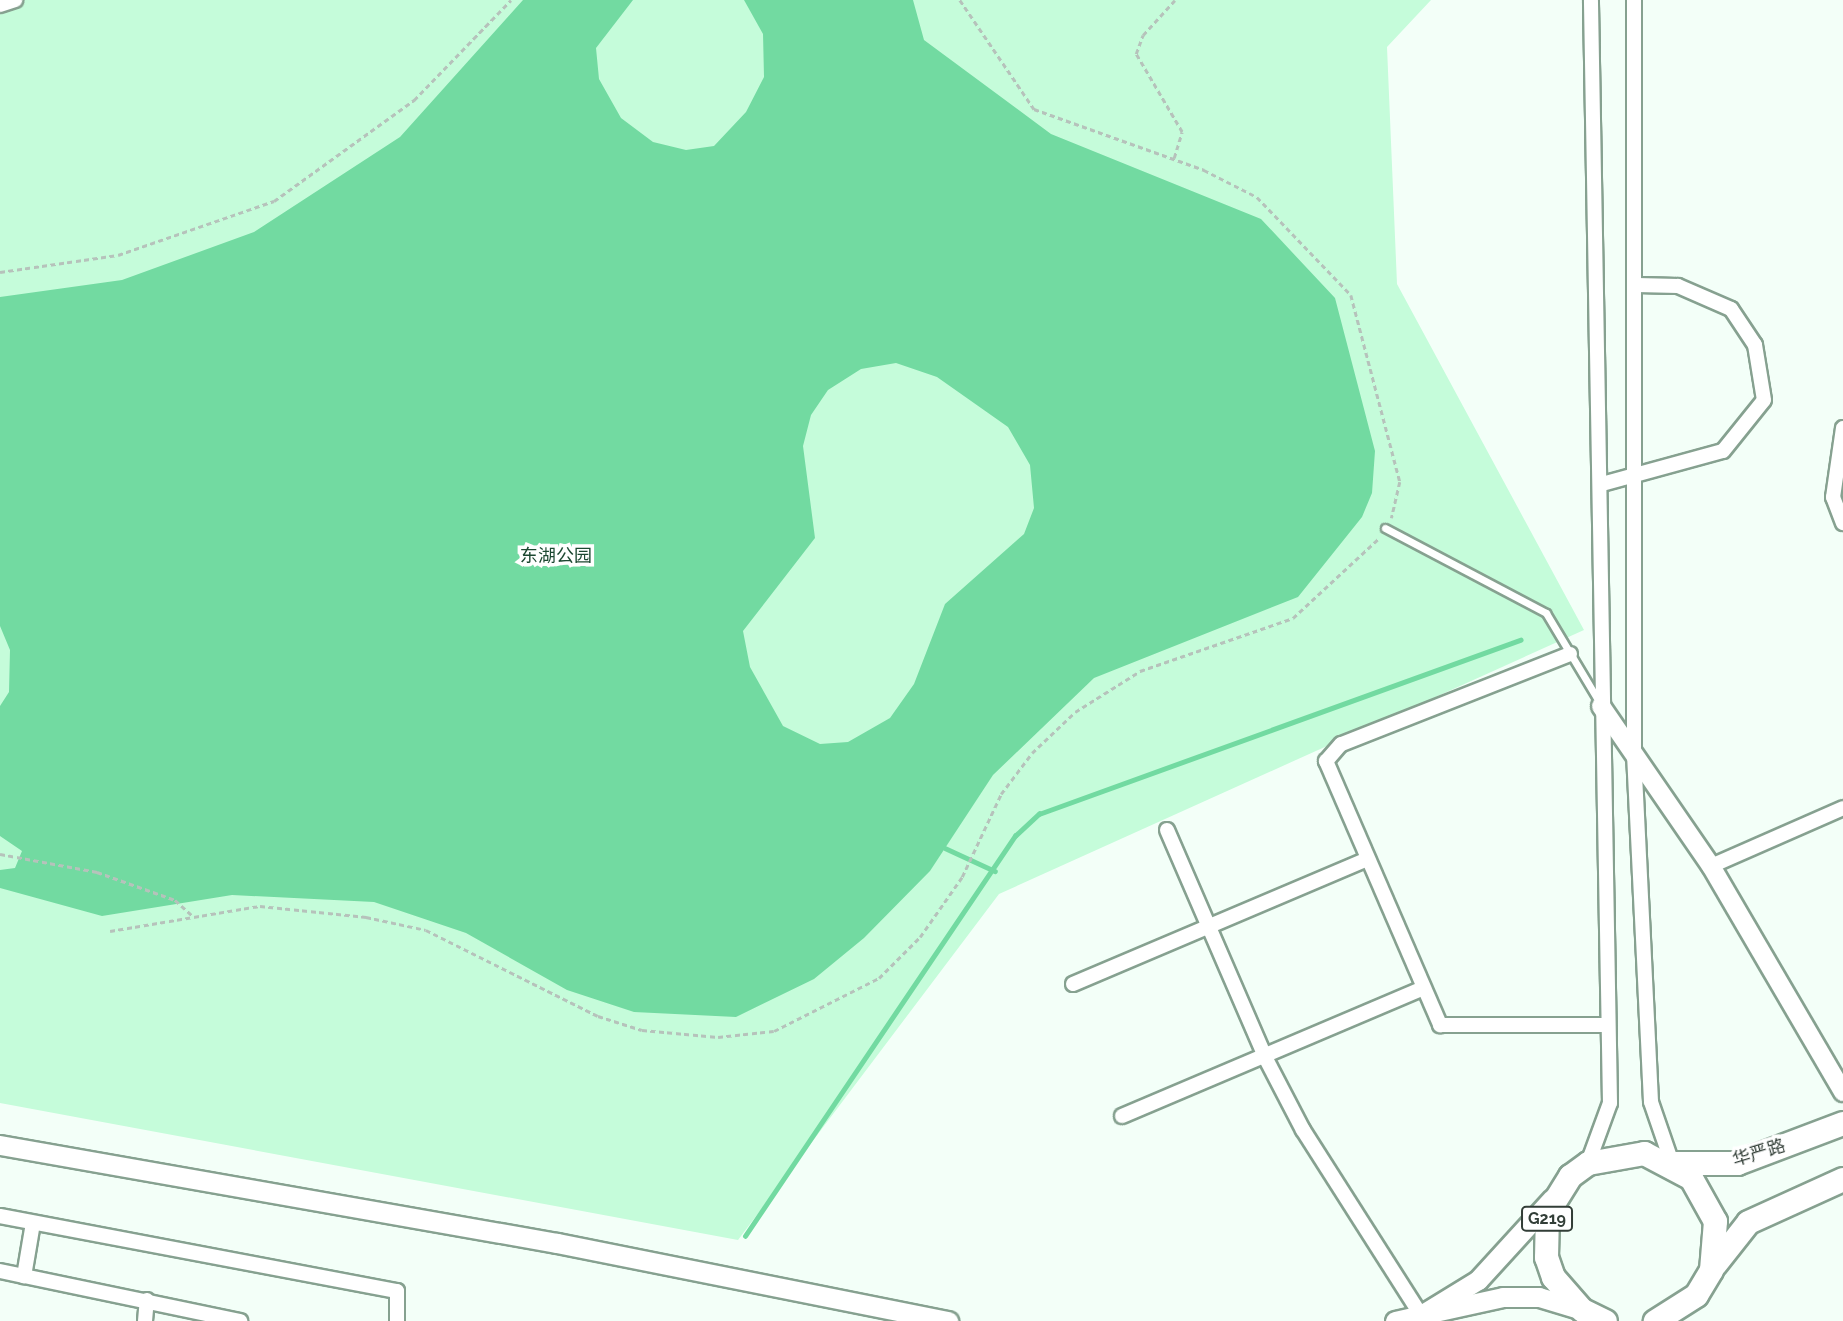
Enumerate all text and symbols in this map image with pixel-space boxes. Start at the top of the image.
park label: 东湖公园 [520,545,592,567]
street label: 华严路 [1730,1135,1788,1171]
road number: G219 [1521,1206,1573,1232]

